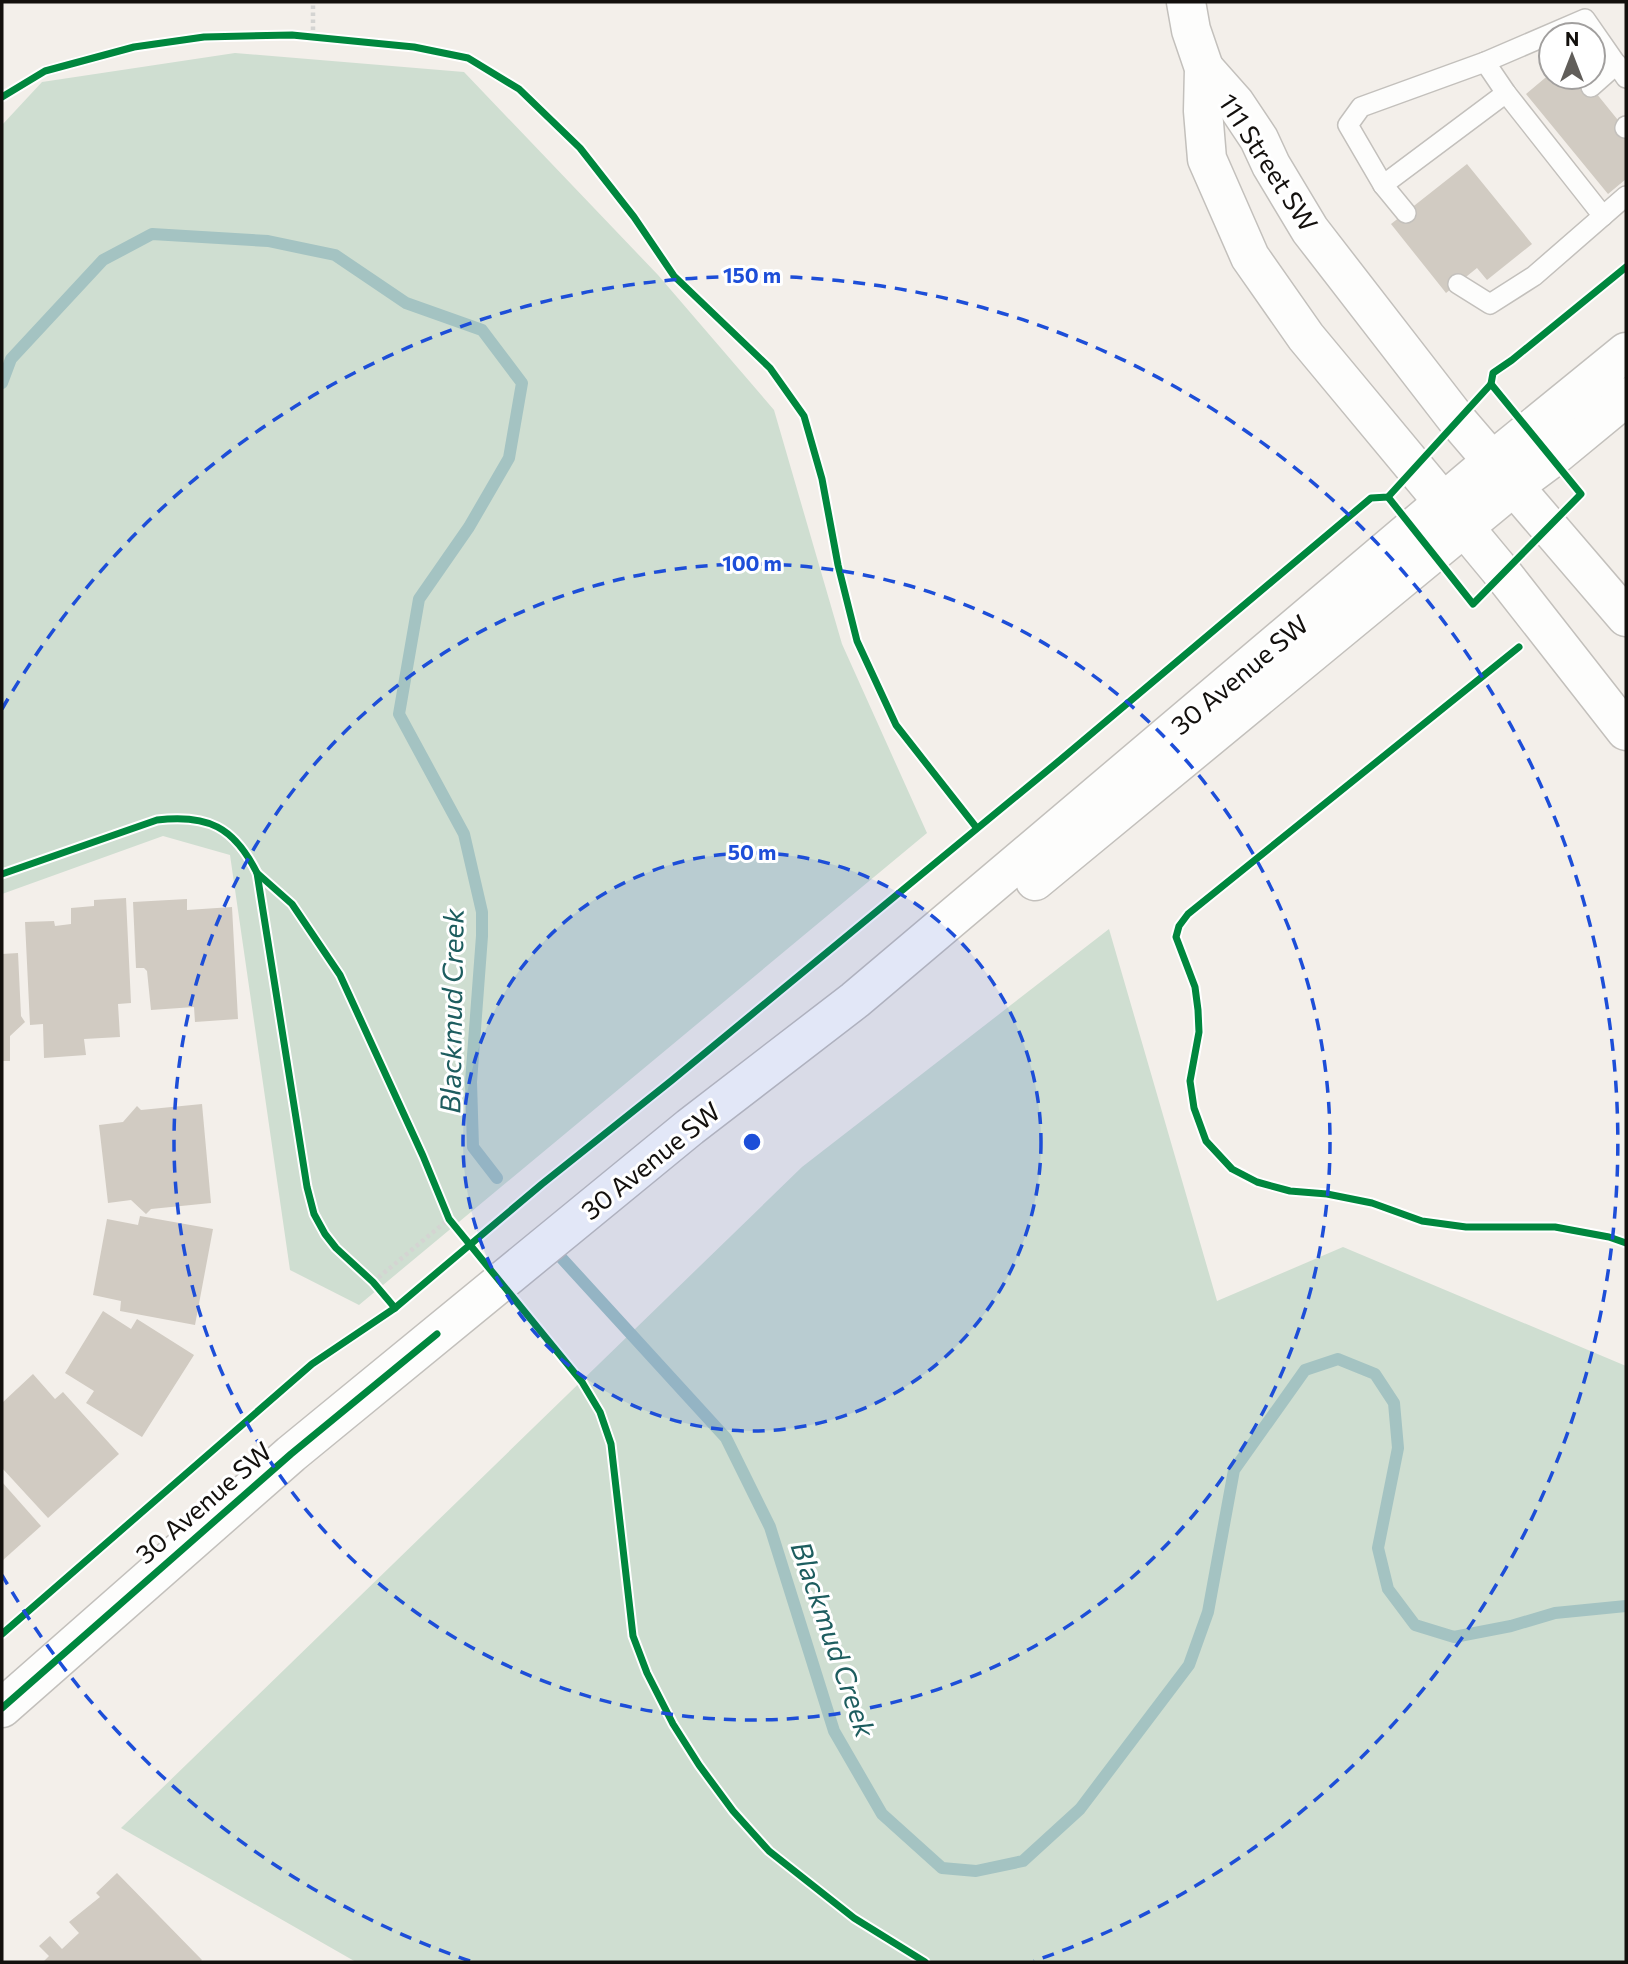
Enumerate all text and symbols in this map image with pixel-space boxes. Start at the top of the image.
north arrow [1537,21,1607,91]
text: N [1565,27,1579,50]
street label: 111 Street SW [1213,87,1325,237]
text: 150 m [723,262,781,287]
text: 100 m [722,550,782,575]
street label: 30 Avenue SW [1164,608,1314,740]
text: 50 m [728,839,776,864]
water label: Blackmud Creek [432,907,470,1114]
street label: 30 Avenue SW [574,1095,726,1225]
centre of rings [740,1130,764,1154]
street label: 30 Avenue SW [129,1435,277,1569]
water label: Blackmud Creek [785,1537,884,1742]

